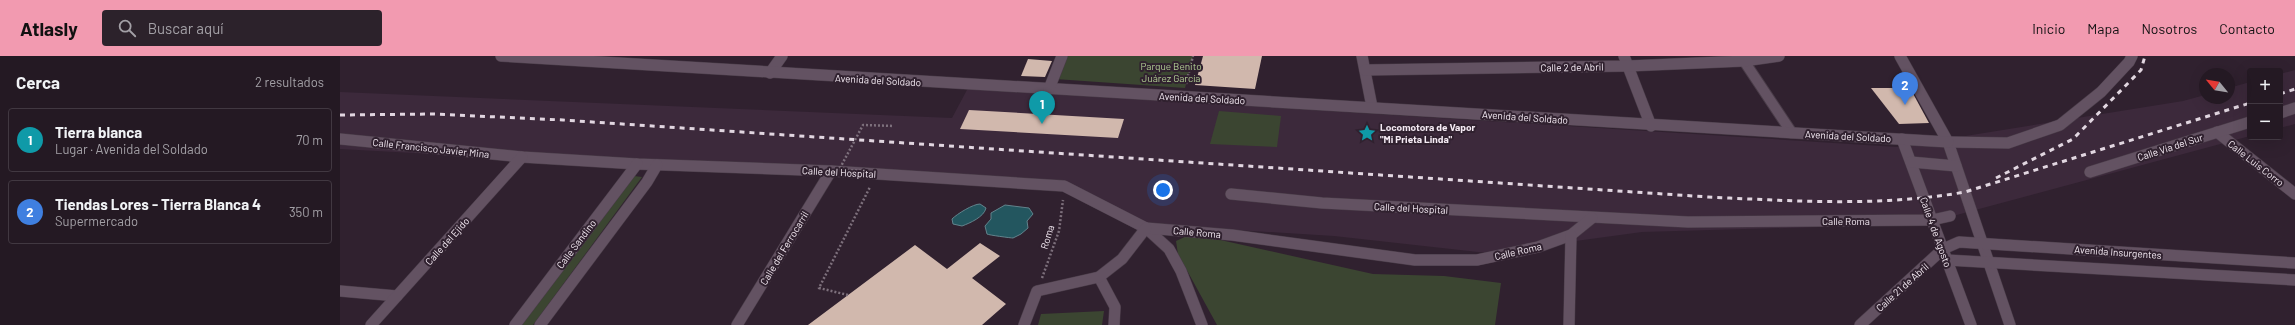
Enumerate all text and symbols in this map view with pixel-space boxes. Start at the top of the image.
search box [102,10,382,46]
text: Atlasly [20,17,78,40]
icon: search [116,17,138,39]
text: Buscar aquí [148,19,223,37]
text: Inicio [2032,20,2065,37]
text: Mapa [2087,20,2119,37]
text: Nosotros [2141,20,2197,37]
text: Contacto [2219,20,2275,37]
park label: Parque Benito Juárez García [1140,60,1202,84]
street label: Calle 2 de Abril [1540,60,1604,74]
north arrow [2199,68,2235,104]
map controls [2247,68,2283,140]
button: + [2247,68,2283,104]
text: Cerca [16,72,60,92]
street label: Avenida del Soldado [835,72,921,88]
pin: 2 [1892,72,1918,105]
text: 2 resultados [255,74,324,90]
street label: Avenida del Soldado [1159,90,1245,106]
pin: 1 [1029,91,1055,124]
button: − [2247,104,2283,140]
street label: Avenida del Soldado [1481,108,1569,126]
place label: Locomotora de Vapor "Mi Prieta Linda" [1380,121,1476,145]
text: Tierra blanca [55,123,142,141]
place icon: Locomotora de Vapor "Mi Prieta Linda" [1357,123,1377,143]
street label: Avenida del Soldado [1805,128,1891,144]
street label: Calle Vía del Sur [2136,131,2205,163]
text: 1 [28,132,32,148]
text: 70 m [296,132,323,148]
street label: Calle Francisco Javier Mina [372,136,490,160]
street label: Calle Luis Corro [2226,137,2286,189]
text: Lugar · Avenida del Soldado [55,141,208,157]
street label: Calle del Hospital [802,164,876,180]
your location [1153,180,1173,200]
text: Tiendas Lores - Tierra Blanca 4 [55,195,261,213]
street label: Calle 4 de Agosto [1918,195,1954,269]
street label: Calle del Hospital [1374,200,1448,216]
text: 2 [26,204,34,220]
text: 350 m [289,204,323,220]
street label: Calle del Ferrocarril [757,209,811,287]
text: Supermercado [55,213,138,229]
street label: Calle del Ejido [422,215,472,267]
street label: Calle Roma [1822,215,1870,227]
street label: Calle Sandino [554,217,598,271]
street label: Roma [1038,223,1056,251]
street label: Calle Roma [1173,224,1221,240]
street label: Calle Roma [1493,240,1543,262]
street label: Avenida Insurgentes [2074,243,2162,261]
street label: Calle 21 de Abril [1873,260,1931,314]

